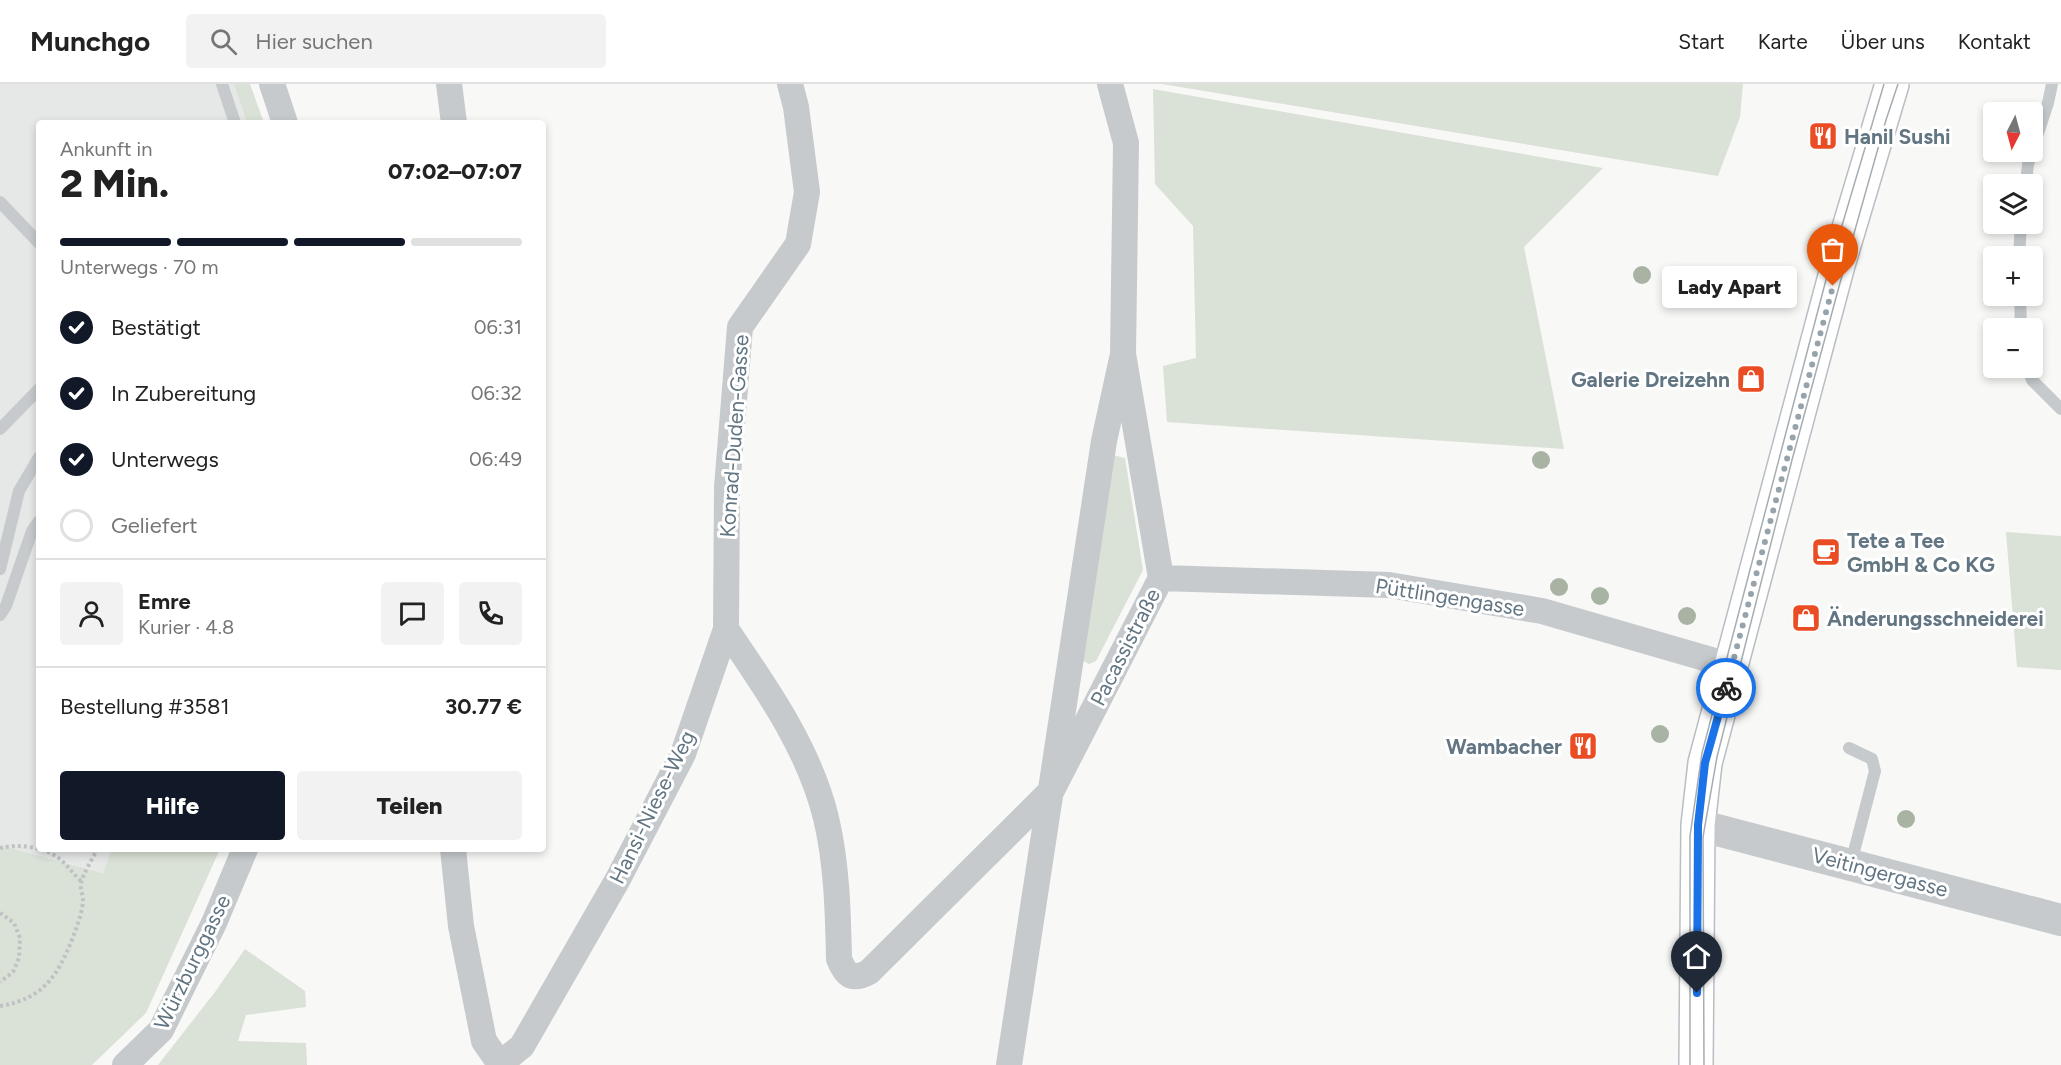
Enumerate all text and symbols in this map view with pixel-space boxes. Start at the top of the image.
search box [186,14,606,68]
text: Munchgo [30,24,150,58]
icon: search [207,25,240,58]
text: Hier suchen [255,28,373,55]
text: Start [1678,29,1725,54]
text: Karte [1758,29,1808,54]
text: Über uns [1841,29,1925,54]
text: Kontakt [1958,29,2031,54]
north arrow [1983,102,2043,162]
map controls [1983,102,2043,378]
restaurant icon: Hanil Sushi [1807,120,1839,152]
place label: Hanil Sushi [1844,124,1950,149]
text: Ankunft in [60,137,152,161]
text: 07:02–07:07 [388,158,522,185]
text: 2 Min. [60,160,169,207]
button: layers [1983,174,2043,234]
pin [1807,224,1858,286]
icon: bag [1816,233,1849,266]
button: + [1983,246,2043,306]
text: Unterwegs · 70 m [60,255,218,279]
callout: Lady Apart [1662,265,1797,307]
text: Lady Apart [1677,275,1782,299]
icon: check [60,311,93,344]
text: Bestätigt [111,314,201,341]
text: 06:31 [474,315,522,339]
button: − [1983,318,2043,378]
street label: Konrad-Duden-Gasse [714,334,754,538]
shop icon: Galerie Dreizehn [1735,363,1767,395]
place label: Galerie Dreizehn [1571,367,1730,392]
icon: check [60,377,93,410]
text: In Zubereitung [111,380,256,407]
text: 06:32 [471,381,522,405]
icon: check [60,443,93,476]
text: Unterwegs [111,446,219,473]
text: 06:49 [469,447,522,471]
text: Geliefert [111,512,198,539]
place label: Tete a Tee GmbH & Co KG [1847,528,1995,577]
cafe icon: Tete a Tee GmbH & Co KG [1810,536,1842,568]
street label: Püttlingengasse [1374,573,1526,621]
button: person [60,582,123,645]
button: chat [381,582,444,645]
button: phone [459,582,522,645]
street label: Pacassistraße [1085,584,1165,710]
text: Emre [138,588,191,615]
shop icon: Änderungsschneiderei [1790,602,1822,634]
place label: Änderungsschneiderei [1827,606,2044,631]
text: Kurier · 4.8 [138,615,234,639]
courier [1696,658,1756,718]
icon: bike [1710,672,1743,705]
text: Bestellung #3581 [60,693,230,720]
text: 30.77 € [445,693,522,720]
street label: Hansi-Niese-Weg [604,726,700,888]
restaurant icon: Wambacher [1567,730,1599,762]
place label: Wambacher [1446,734,1562,759]
button: Hilfe [60,771,285,840]
button: Teilen [297,771,522,840]
street label: Veitingergasse [1809,842,1951,902]
street label: Würzburggasse [149,891,235,1033]
pin [1671,931,1722,993]
icon: home [1680,940,1713,973]

